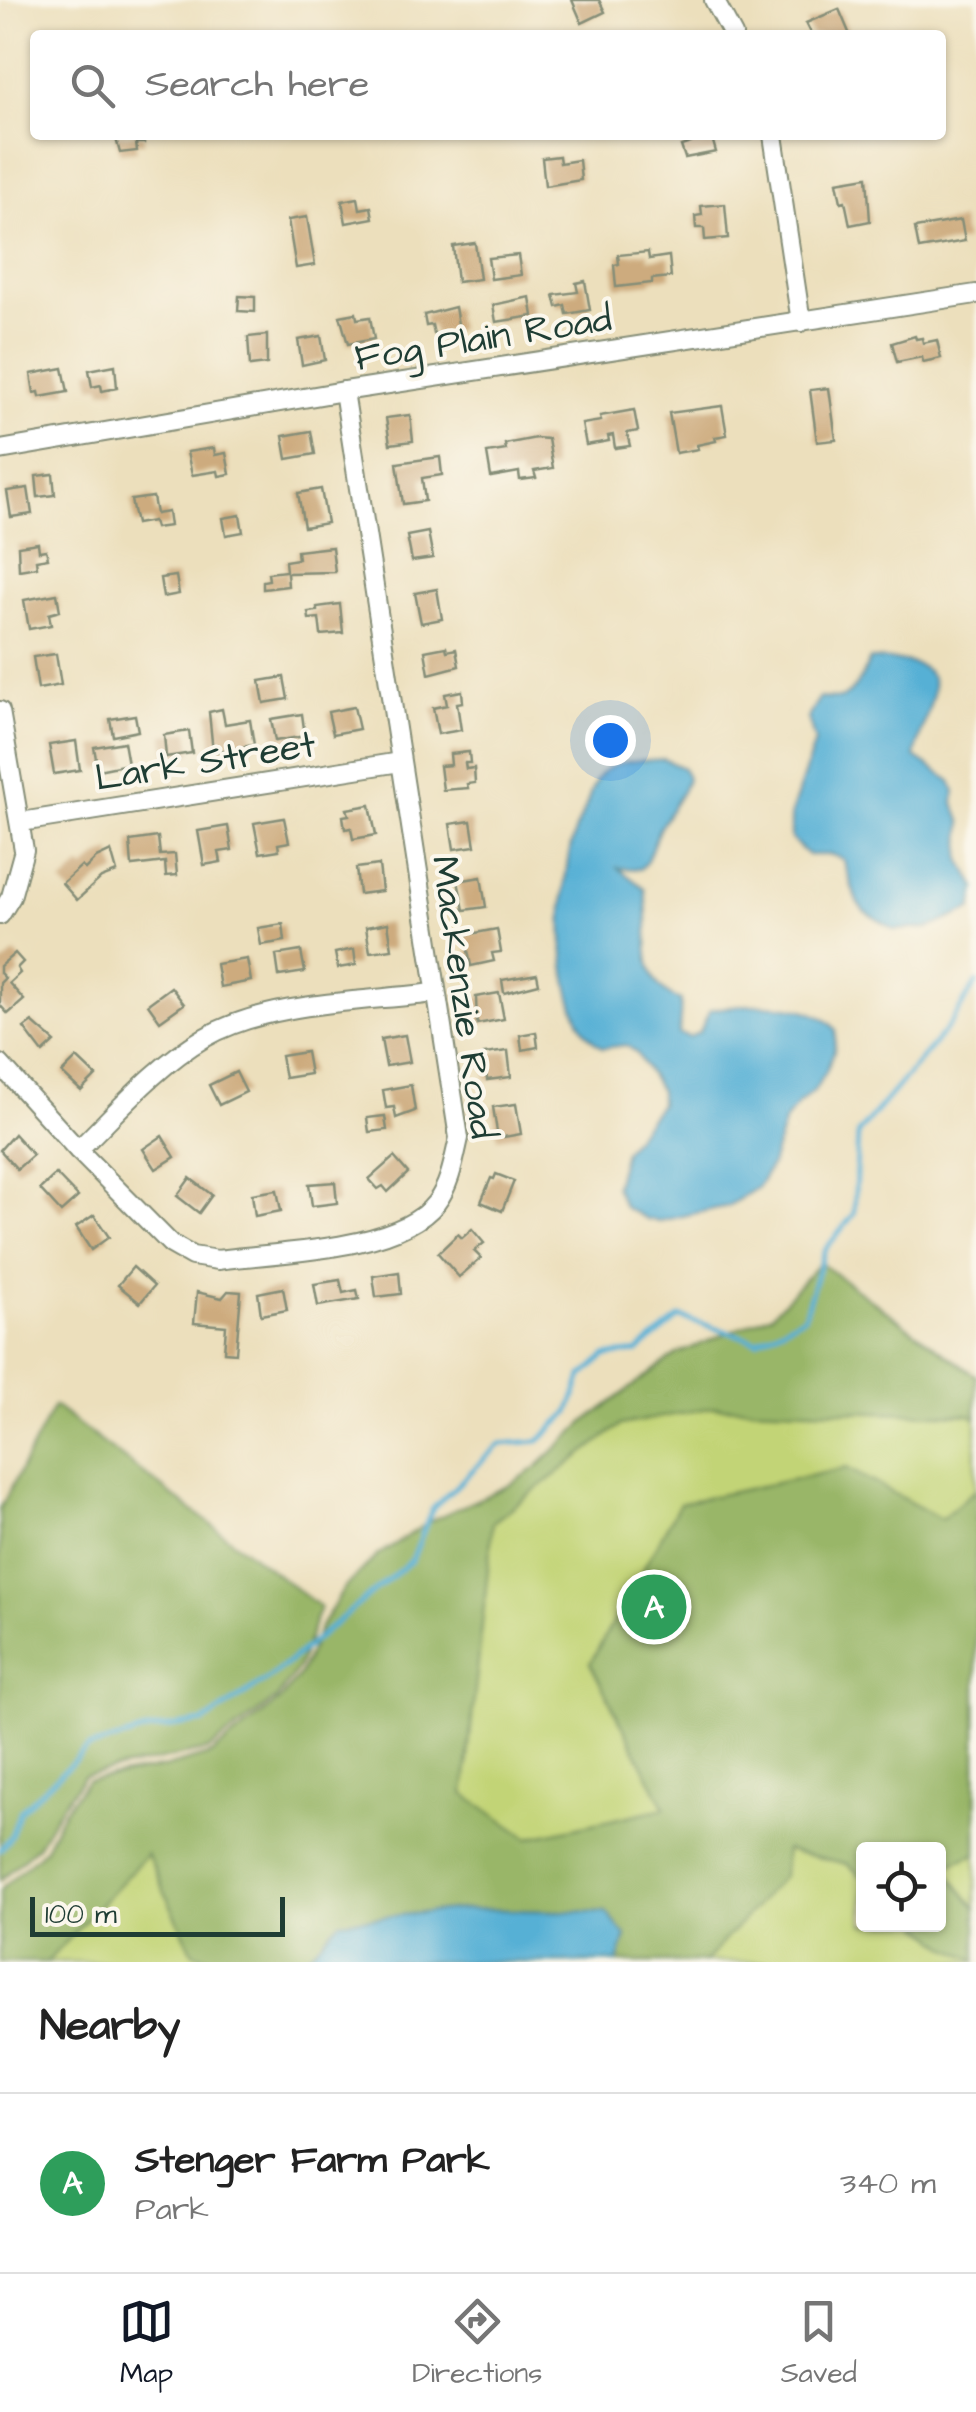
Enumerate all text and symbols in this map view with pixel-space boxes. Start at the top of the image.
search box [30,30,946,140]
icon: search [65,58,120,113]
text: Search here [145,59,369,111]
street label: Fog Plain Road [351,293,615,385]
your location [585,715,636,766]
street label: Lark Street [91,719,319,805]
street label: Mackenzie Road [417,852,509,1142]
pin: A [622,1570,686,1644]
map controls [856,1842,946,1932]
button: locate [856,1842,946,1932]
scale bar [30,1892,285,1936]
text: 100 m [45,1895,117,1934]
text: Nearby [40,1998,180,2056]
text: Stenger Farm Park [135,2135,490,2187]
text: A [62,2161,83,2206]
text: 340 m [840,2161,936,2206]
text: Park [135,2187,209,2232]
tab: Map [119,2294,174,2393]
tab: Directions [412,2294,542,2393]
tab: Saved [781,2294,857,2393]

